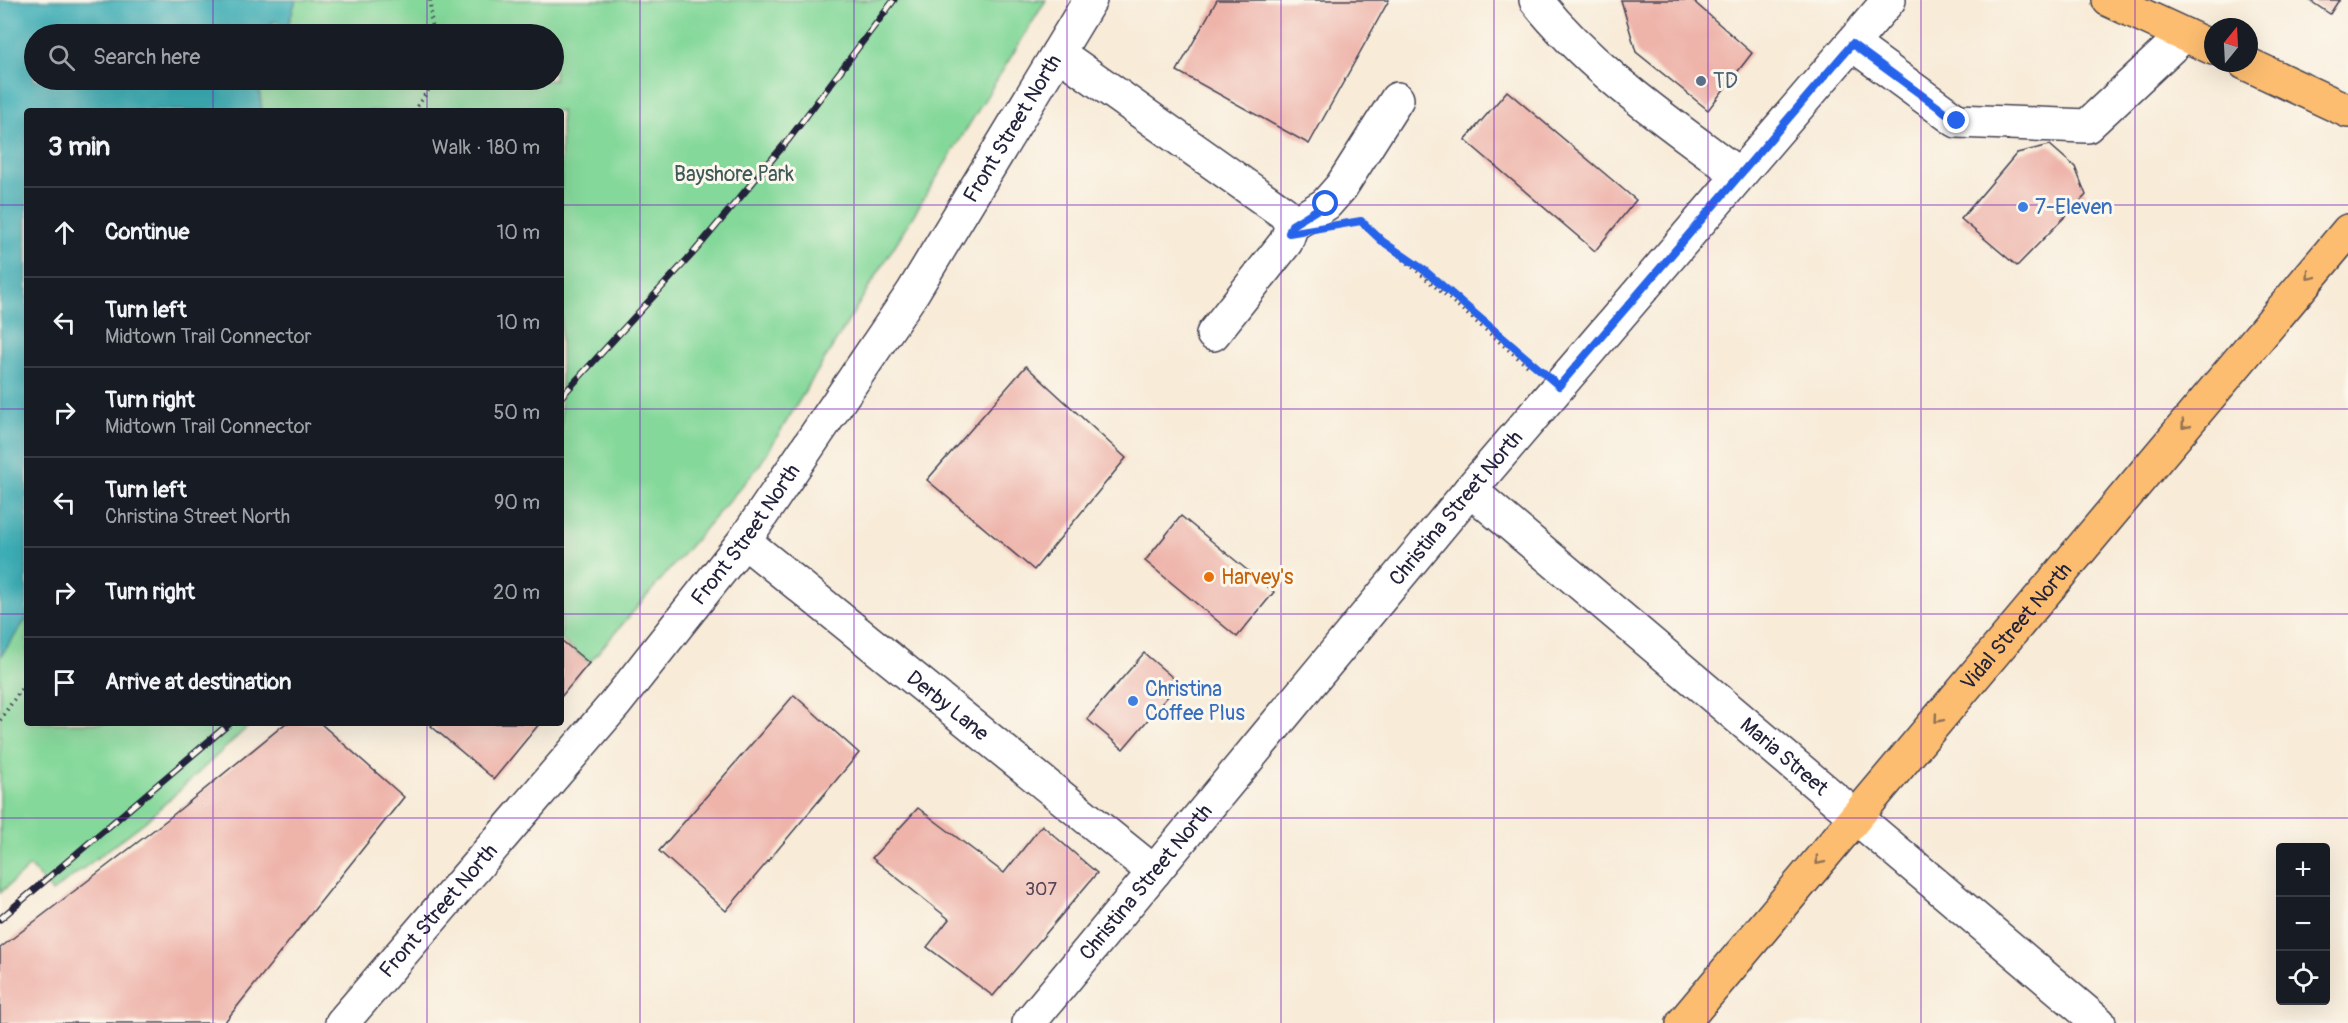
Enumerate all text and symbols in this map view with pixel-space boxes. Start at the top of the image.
north arrow [2204,18,2258,72]
search box [24,24,564,90]
icon: search [45,41,78,74]
text: Search here [93,43,200,71]
street label: Front Street North [957,50,1068,208]
place label: TD [1713,68,1738,95]
marker: TD [1694,74,1708,88]
route end [1943,107,1969,133]
text: 3 min [48,131,110,163]
text: Walk · 180 m [432,135,540,160]
park label: Bayshore Park [674,161,794,188]
route start [1312,190,1338,216]
place label: 7-Eleven [2035,194,2113,221]
marker: 7-Eleven [2016,200,2030,214]
icon: ahead [48,216,81,249]
text: Continue [105,218,189,246]
text: 10 m [496,220,540,245]
one-way arrow [2307,269,2318,280]
text: Turn left [105,296,187,324]
icon: left [48,306,81,339]
text: 10 m [496,310,540,335]
text: Midtown Trail Connector [105,324,312,349]
text: Turn right [105,386,195,414]
icon: right [48,396,81,429]
text: 50 m [493,400,540,425]
text: Midtown Trail Connector [105,414,312,439]
one-way arrow [2181,418,2192,429]
street label: Christina Street North [1383,425,1529,591]
street label: Front Street North [685,459,806,611]
text: Turn left [105,476,187,504]
icon: left [48,486,81,519]
text: 90 m [494,490,540,515]
text: Christina Street North [105,504,290,529]
street label: Vidal Street North [1955,557,2078,696]
place label: Harvey's [1221,564,1294,591]
marker: Harvey's [1202,570,1216,584]
icon: right [48,576,81,609]
text: Turn right [105,578,195,606]
text: 20 m [493,580,540,605]
street label: Derby Lane [901,665,995,748]
icon: arrive [48,666,81,699]
text: Arrive at destination [105,668,291,696]
place label: Christina Coffee Plus [1145,676,1245,727]
marker: Christina Coffee Plus [1126,694,1140,708]
street label: Maria Street [1734,712,1834,802]
one-way arrow [1934,712,1945,723]
street label: Christina Street North [1074,799,1218,966]
street label: Front Street North [374,838,504,984]
map controls [2276,843,2330,1005]
button: + [2276,843,2330,897]
one-way arrow [1815,854,1826,865]
house number: 307 [1025,878,1057,901]
button: − [2276,897,2330,951]
button: locate [2276,951,2330,1005]

